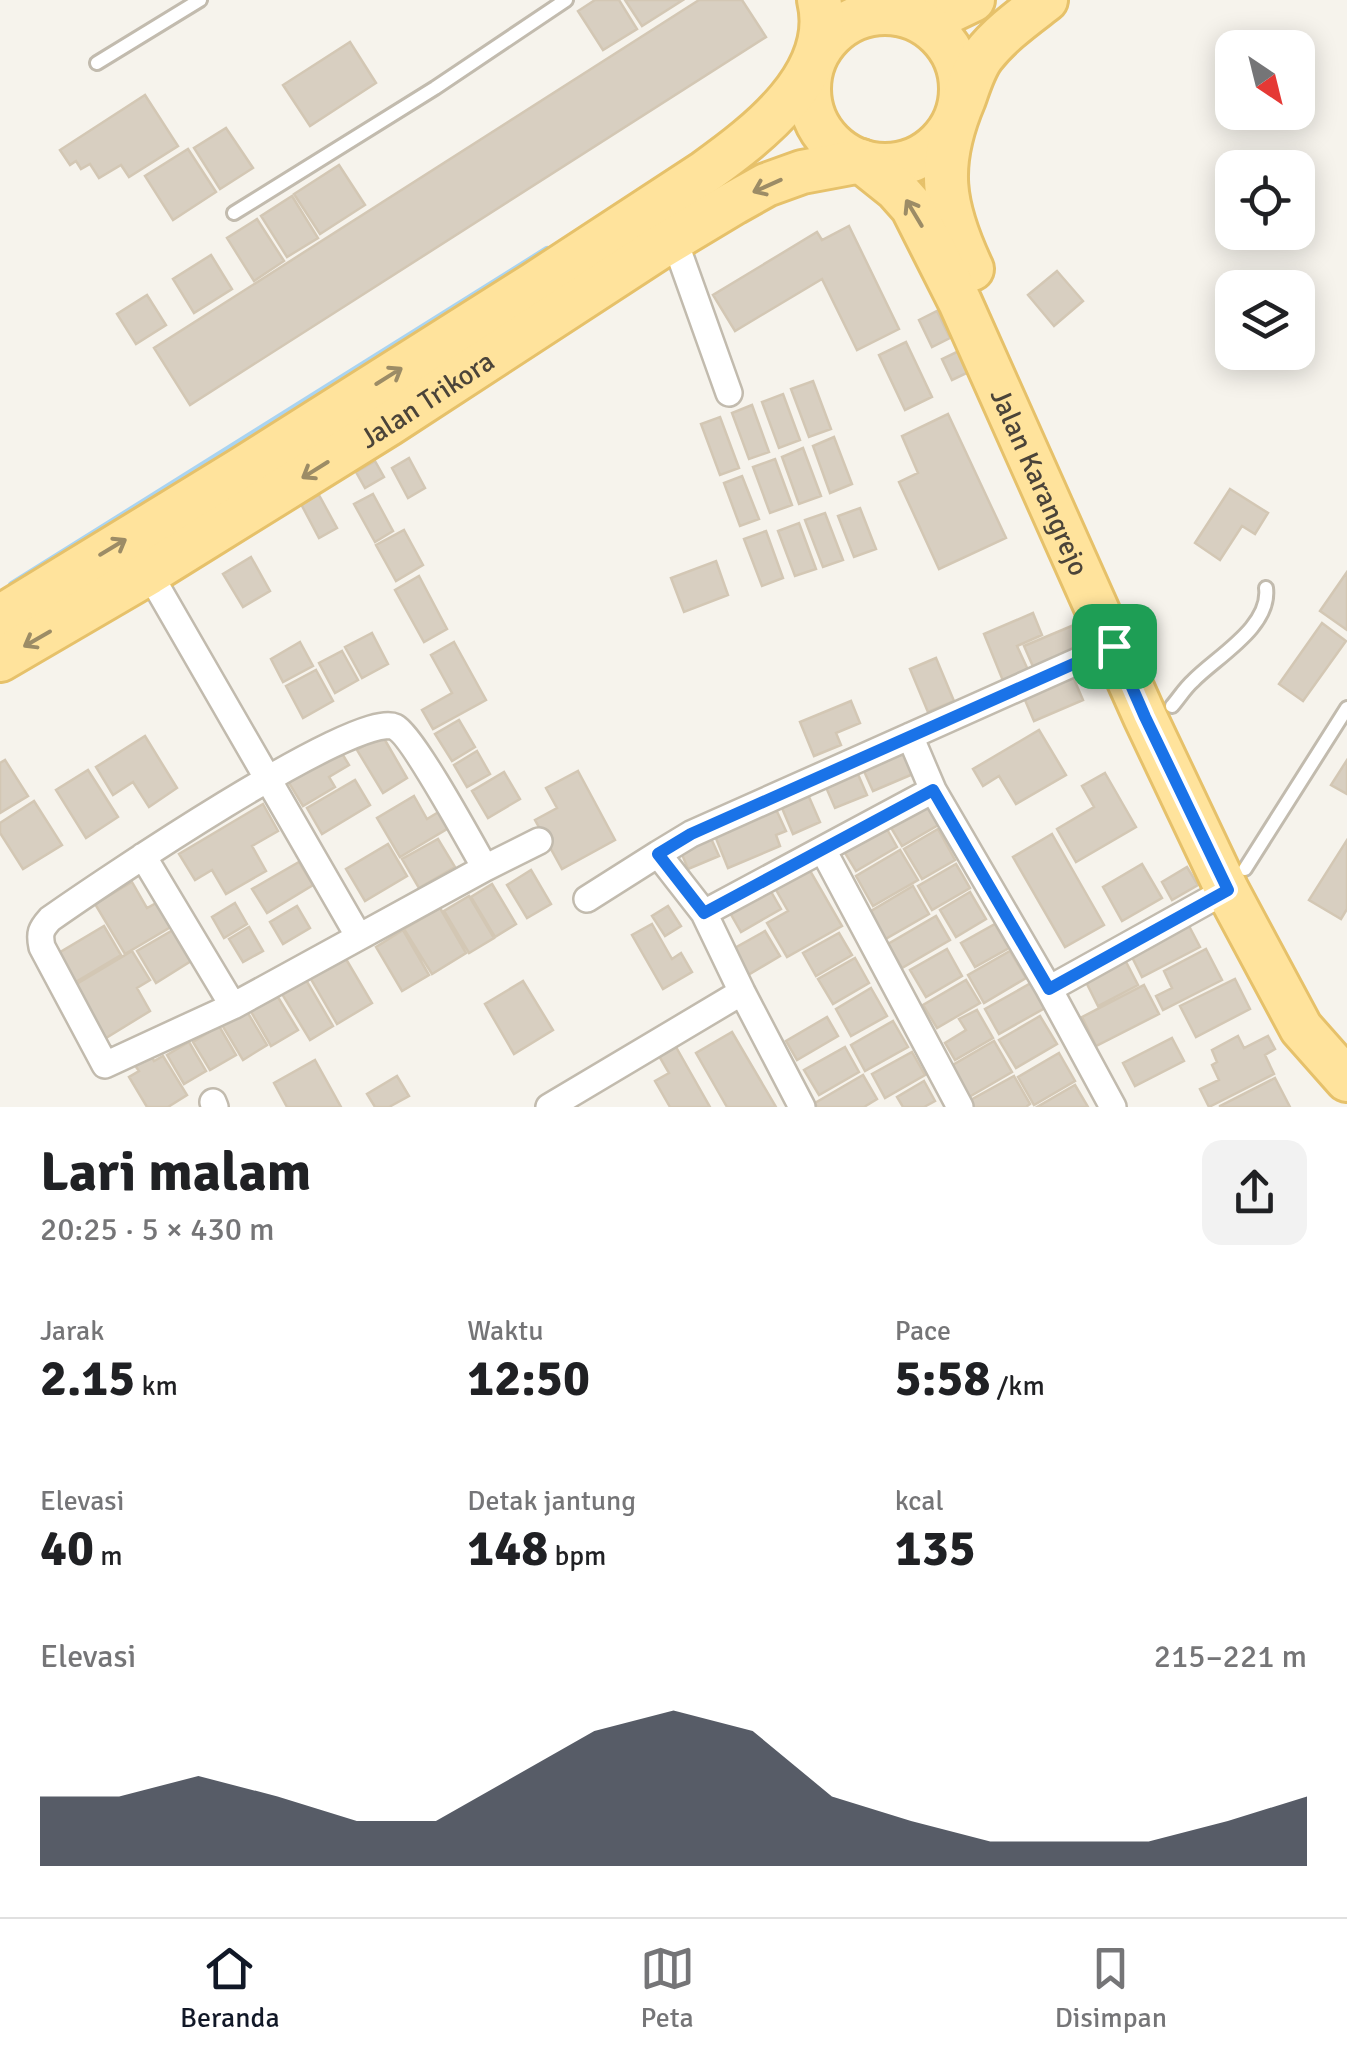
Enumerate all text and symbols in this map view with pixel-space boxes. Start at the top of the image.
north arrow [1215,30,1315,130]
map controls [1215,30,1315,370]
button: locate [1215,150,1315,250]
one-way arrow [752,178,783,196]
one-way arrow [904,199,924,228]
button: layers [1215,270,1315,370]
street label: Jalan Trikora [354,344,501,456]
one-way arrow [374,366,403,386]
street label: Jalan Karangrejo [983,383,1096,581]
one-way arrow [301,460,329,480]
one-way arrow [98,537,127,558]
pin [1072,604,1157,689]
icon: arrive [1087,619,1142,674]
one-way arrow [23,629,52,649]
text: Lari malam [40,1138,311,1206]
button: share [1202,1140,1307,1245]
text: 20:25 · 5 × 430 m [40,1210,275,1249]
text: Jarak [40,1314,104,1348]
text: Waktu [467,1314,543,1348]
text: Pace [895,1314,951,1348]
text: 2.15 [40,1348,135,1410]
text: 12:50 [467,1348,590,1410]
text: 5:58 [895,1348,990,1410]
text: km [135,1369,178,1403]
text: /km [990,1369,1045,1403]
text: Elevasi [40,1484,124,1518]
text: Detak jantung [467,1484,636,1518]
text: kcal [895,1484,944,1518]
text: 40 [40,1518,94,1580]
text: 148 [467,1518,548,1580]
text: 135 [895,1518,976,1580]
text: m [94,1539,123,1573]
text: bpm [548,1539,606,1573]
text: Elevasi [40,1637,136,1676]
text: 215–221 m [1154,1637,1307,1676]
tab: Beranda [180,1941,280,2035]
tab: Peta [640,1941,695,2035]
tab: Disimpan [1055,1941,1167,2035]

